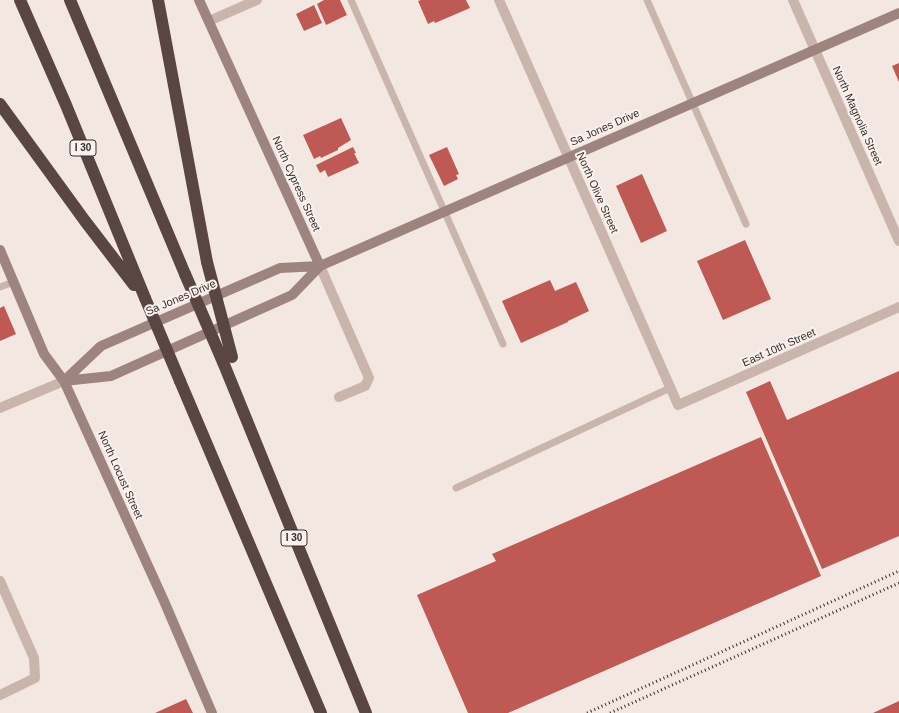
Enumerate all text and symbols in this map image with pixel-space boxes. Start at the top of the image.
street label: North Magnolia Street [829,64,885,168]
street label: Sa Jones Drive [568,107,642,149]
street label: North Cypress Street [269,134,323,234]
road number: I 30 [70,140,96,156]
street label: North Olive Street [573,150,621,236]
street label: Sa Jones Drive [144,277,218,319]
street label: East 10th Street [740,326,818,370]
street label: North Locust Street [95,429,145,521]
road number: I 30 [281,530,307,546]

